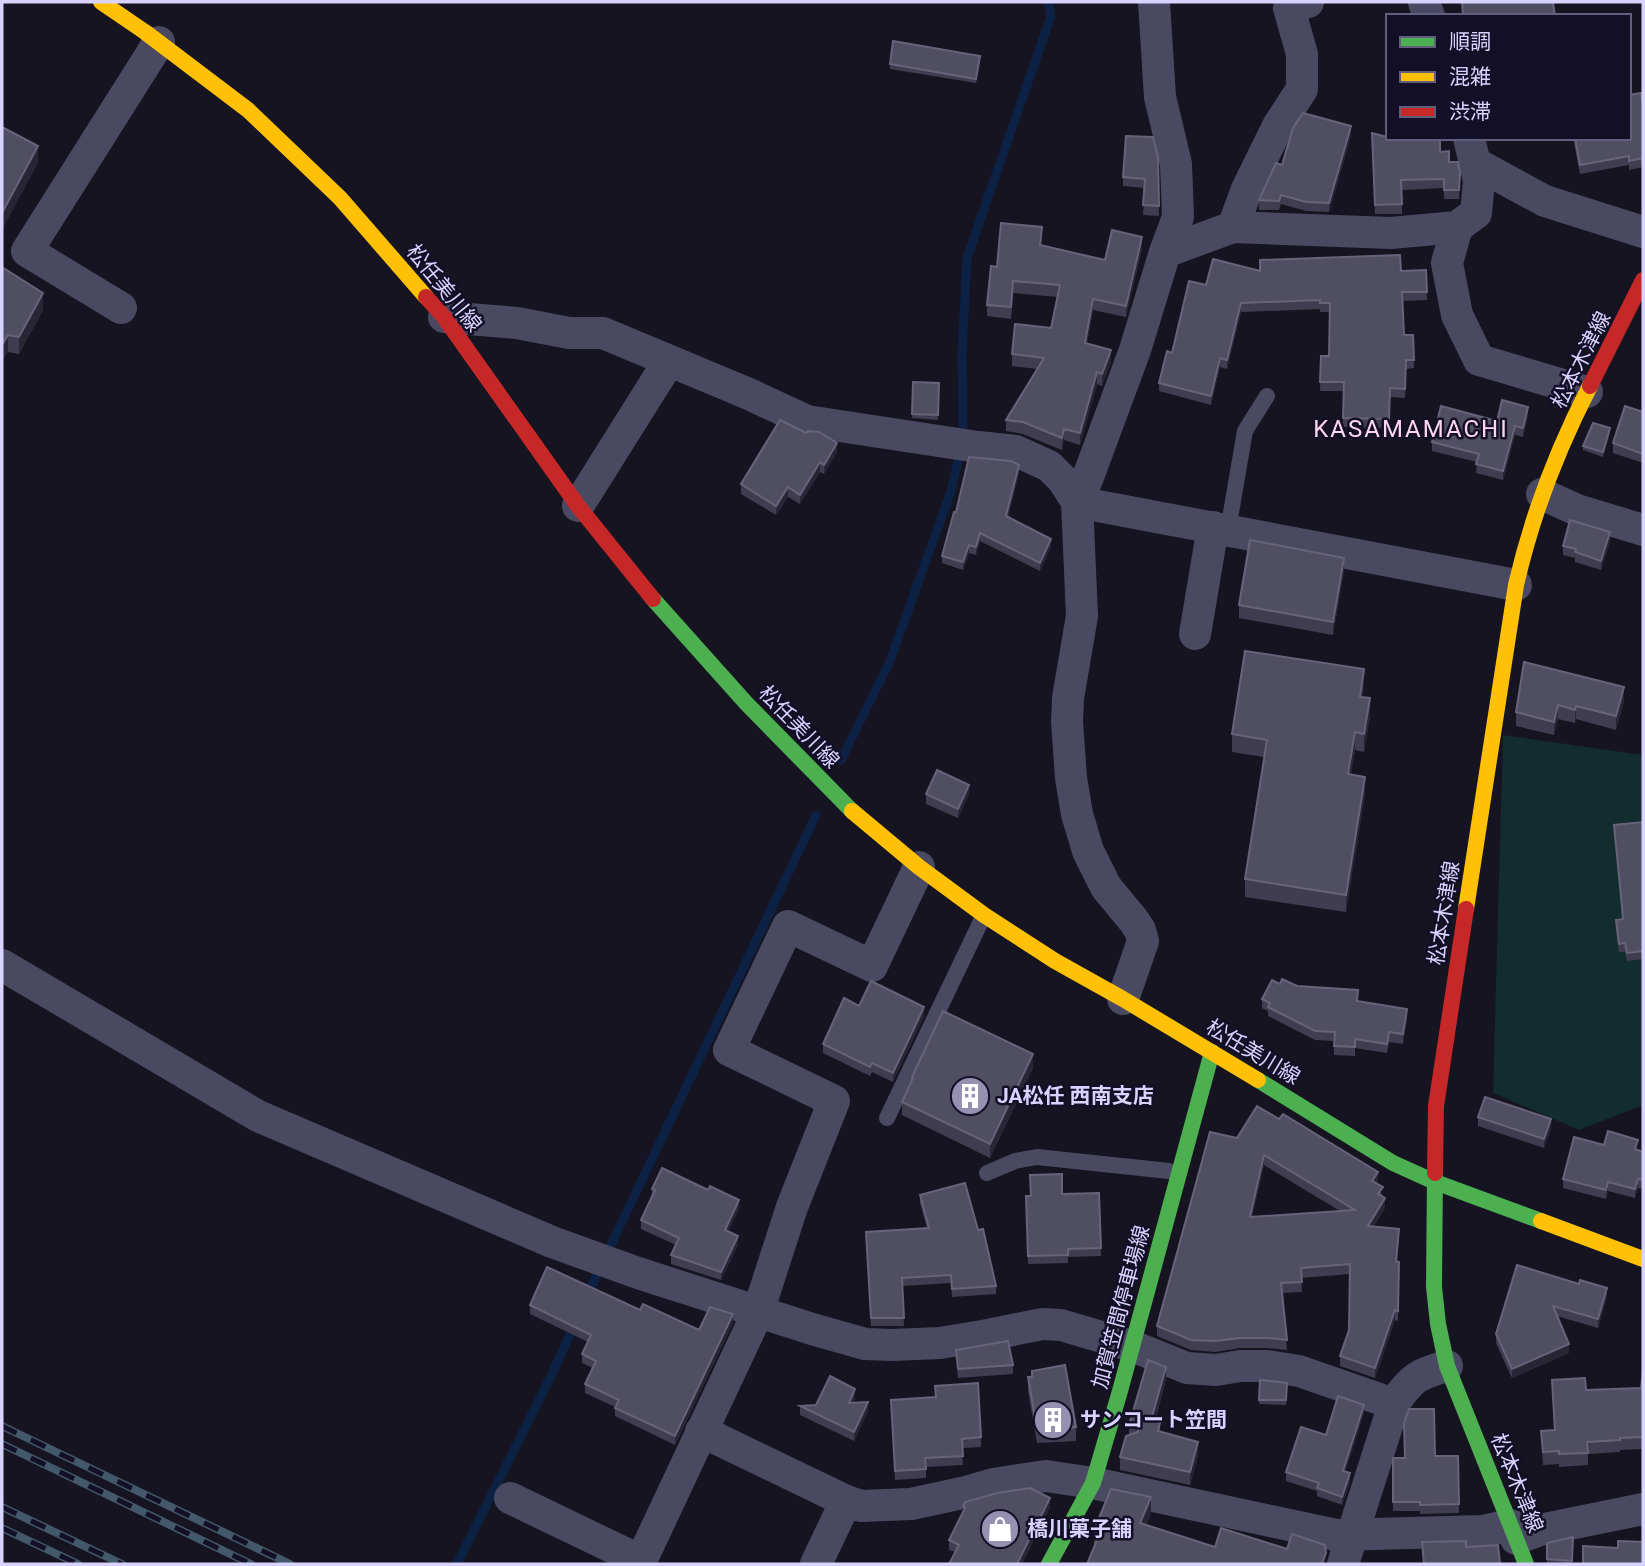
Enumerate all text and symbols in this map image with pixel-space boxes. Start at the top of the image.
legend [1386,14,1631,140]
text: 順調 [1449,30,1491,54]
text: 混雑 [1449,65,1491,89]
text: 渋滞 [1449,100,1491,124]
street label: 松任美川線 [402,240,486,336]
street label: 松本木津線 [1546,308,1616,412]
district label: KASAMAMACHI [1313,415,1509,443]
street label: 松任美川線 [754,681,844,773]
street label: 松本木津線 [1424,859,1464,967]
street label: 松任美川線 [1202,1015,1304,1089]
building icon: JA松任 西南支店 [949,1075,991,1117]
place label: JA松任 西南支店 [997,1084,1154,1108]
street label: 加賀笠間停車場線 [1088,1223,1154,1391]
building icon: サンコート笠間 [1032,1399,1074,1441]
place label: サンコート笠間 [1080,1408,1227,1432]
street label: 松本木津線 [1486,1430,1548,1536]
shop icon: 橋川菓子舗 [979,1508,1021,1550]
place label: 橋川菓子舗 [1027,1517,1132,1541]

